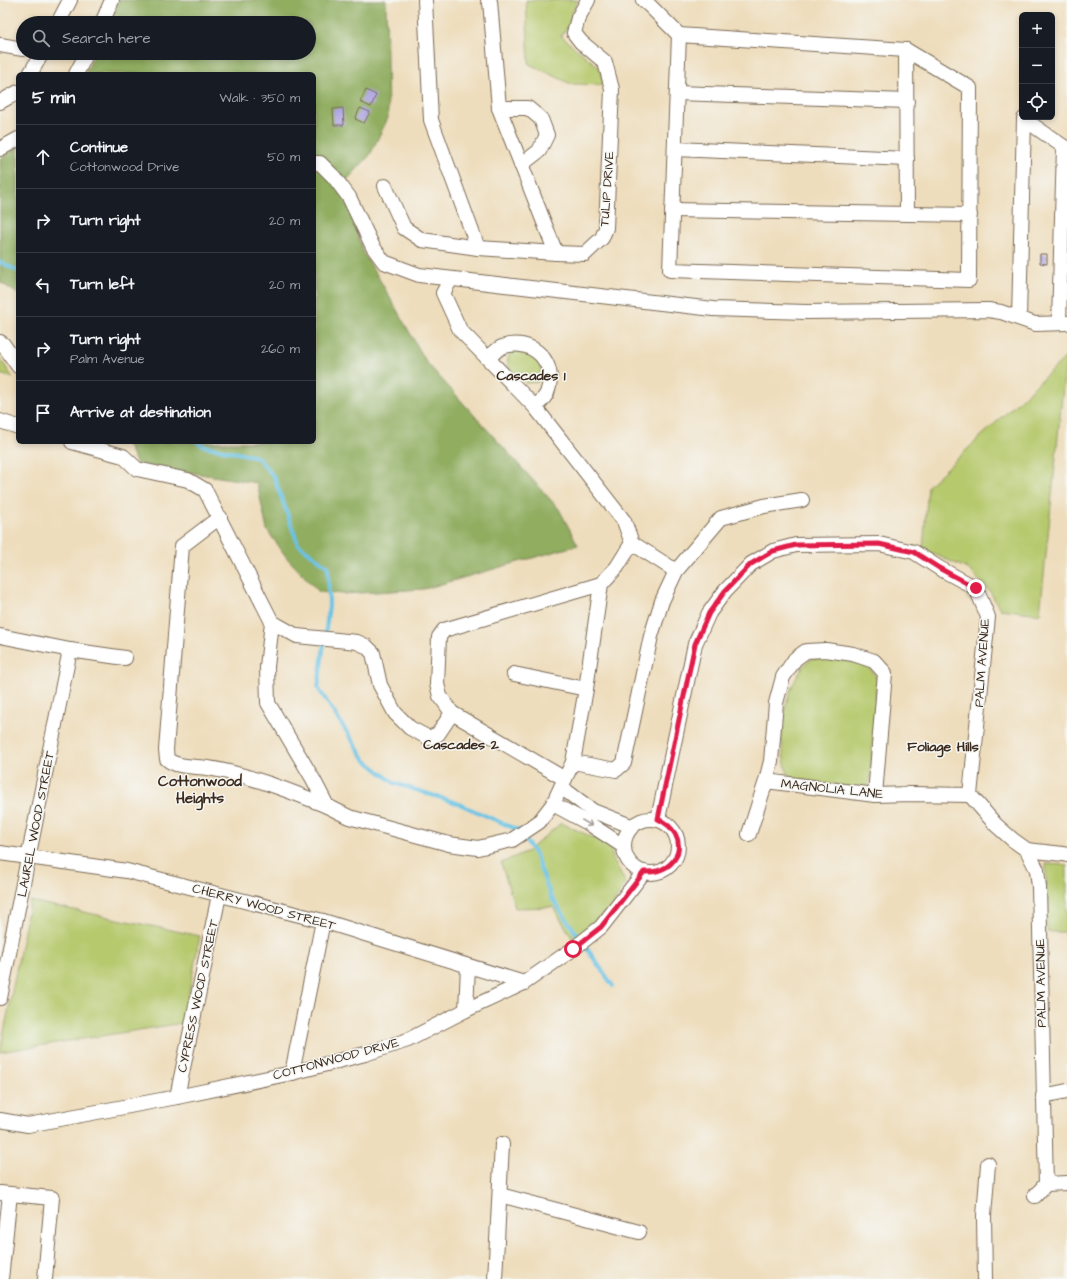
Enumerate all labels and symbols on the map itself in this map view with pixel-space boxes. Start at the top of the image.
street label: TULIP DRIVE [595,150,619,227]
district label: Cascades 1 [496,366,566,386]
route end [967,579,985,597]
street label: PALM AVENUE [970,618,994,708]
district label: Cascades 2 [423,735,500,755]
district label: Foliage Hills [907,737,979,758]
street label: LAUREL WOOD STREET [13,749,59,898]
district label: Cottonwood Heights [158,771,242,811]
street label: MAGNOLIA LANE [780,775,884,803]
one-way arrow [581,819,593,827]
street label: CHERRY WOOD STREET [190,879,339,935]
street label: CYPRESS WOOD STREET [173,917,223,1074]
street label: PALM AVENUE [1031,938,1051,1028]
route start [564,940,582,958]
street label: COTTONWOOD DRIVE [271,1033,401,1084]

